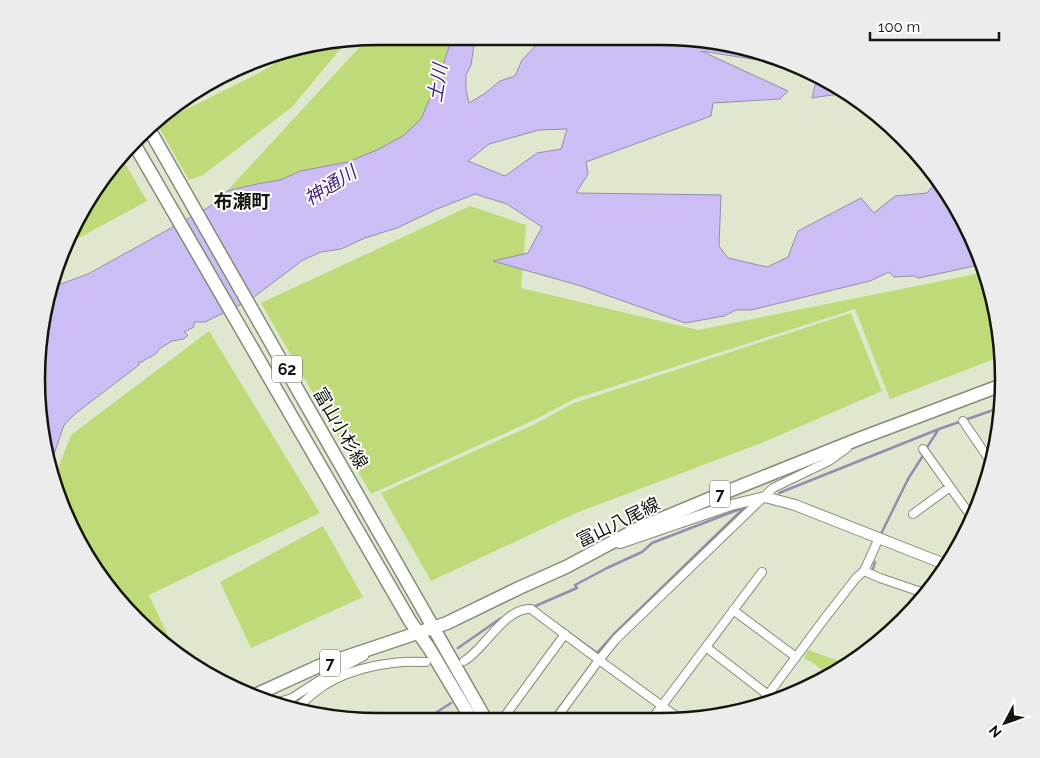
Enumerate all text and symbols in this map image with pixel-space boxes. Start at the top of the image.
scale bar [870,10,999,42]
text: 100 m [878,18,920,36]
water label: 土川 [423,61,451,103]
water label: 神通川 [300,160,362,209]
district label: 布瀬町 [213,190,271,212]
road number: 62 [272,356,302,382]
street label: 富山小杉線 [309,384,373,472]
road number: 7 [710,480,730,508]
street label: 富山八尾線 [573,493,663,551]
road number: 7 [320,650,340,676]
north arrow [980,698,1030,748]
text: N [986,722,1005,741]

